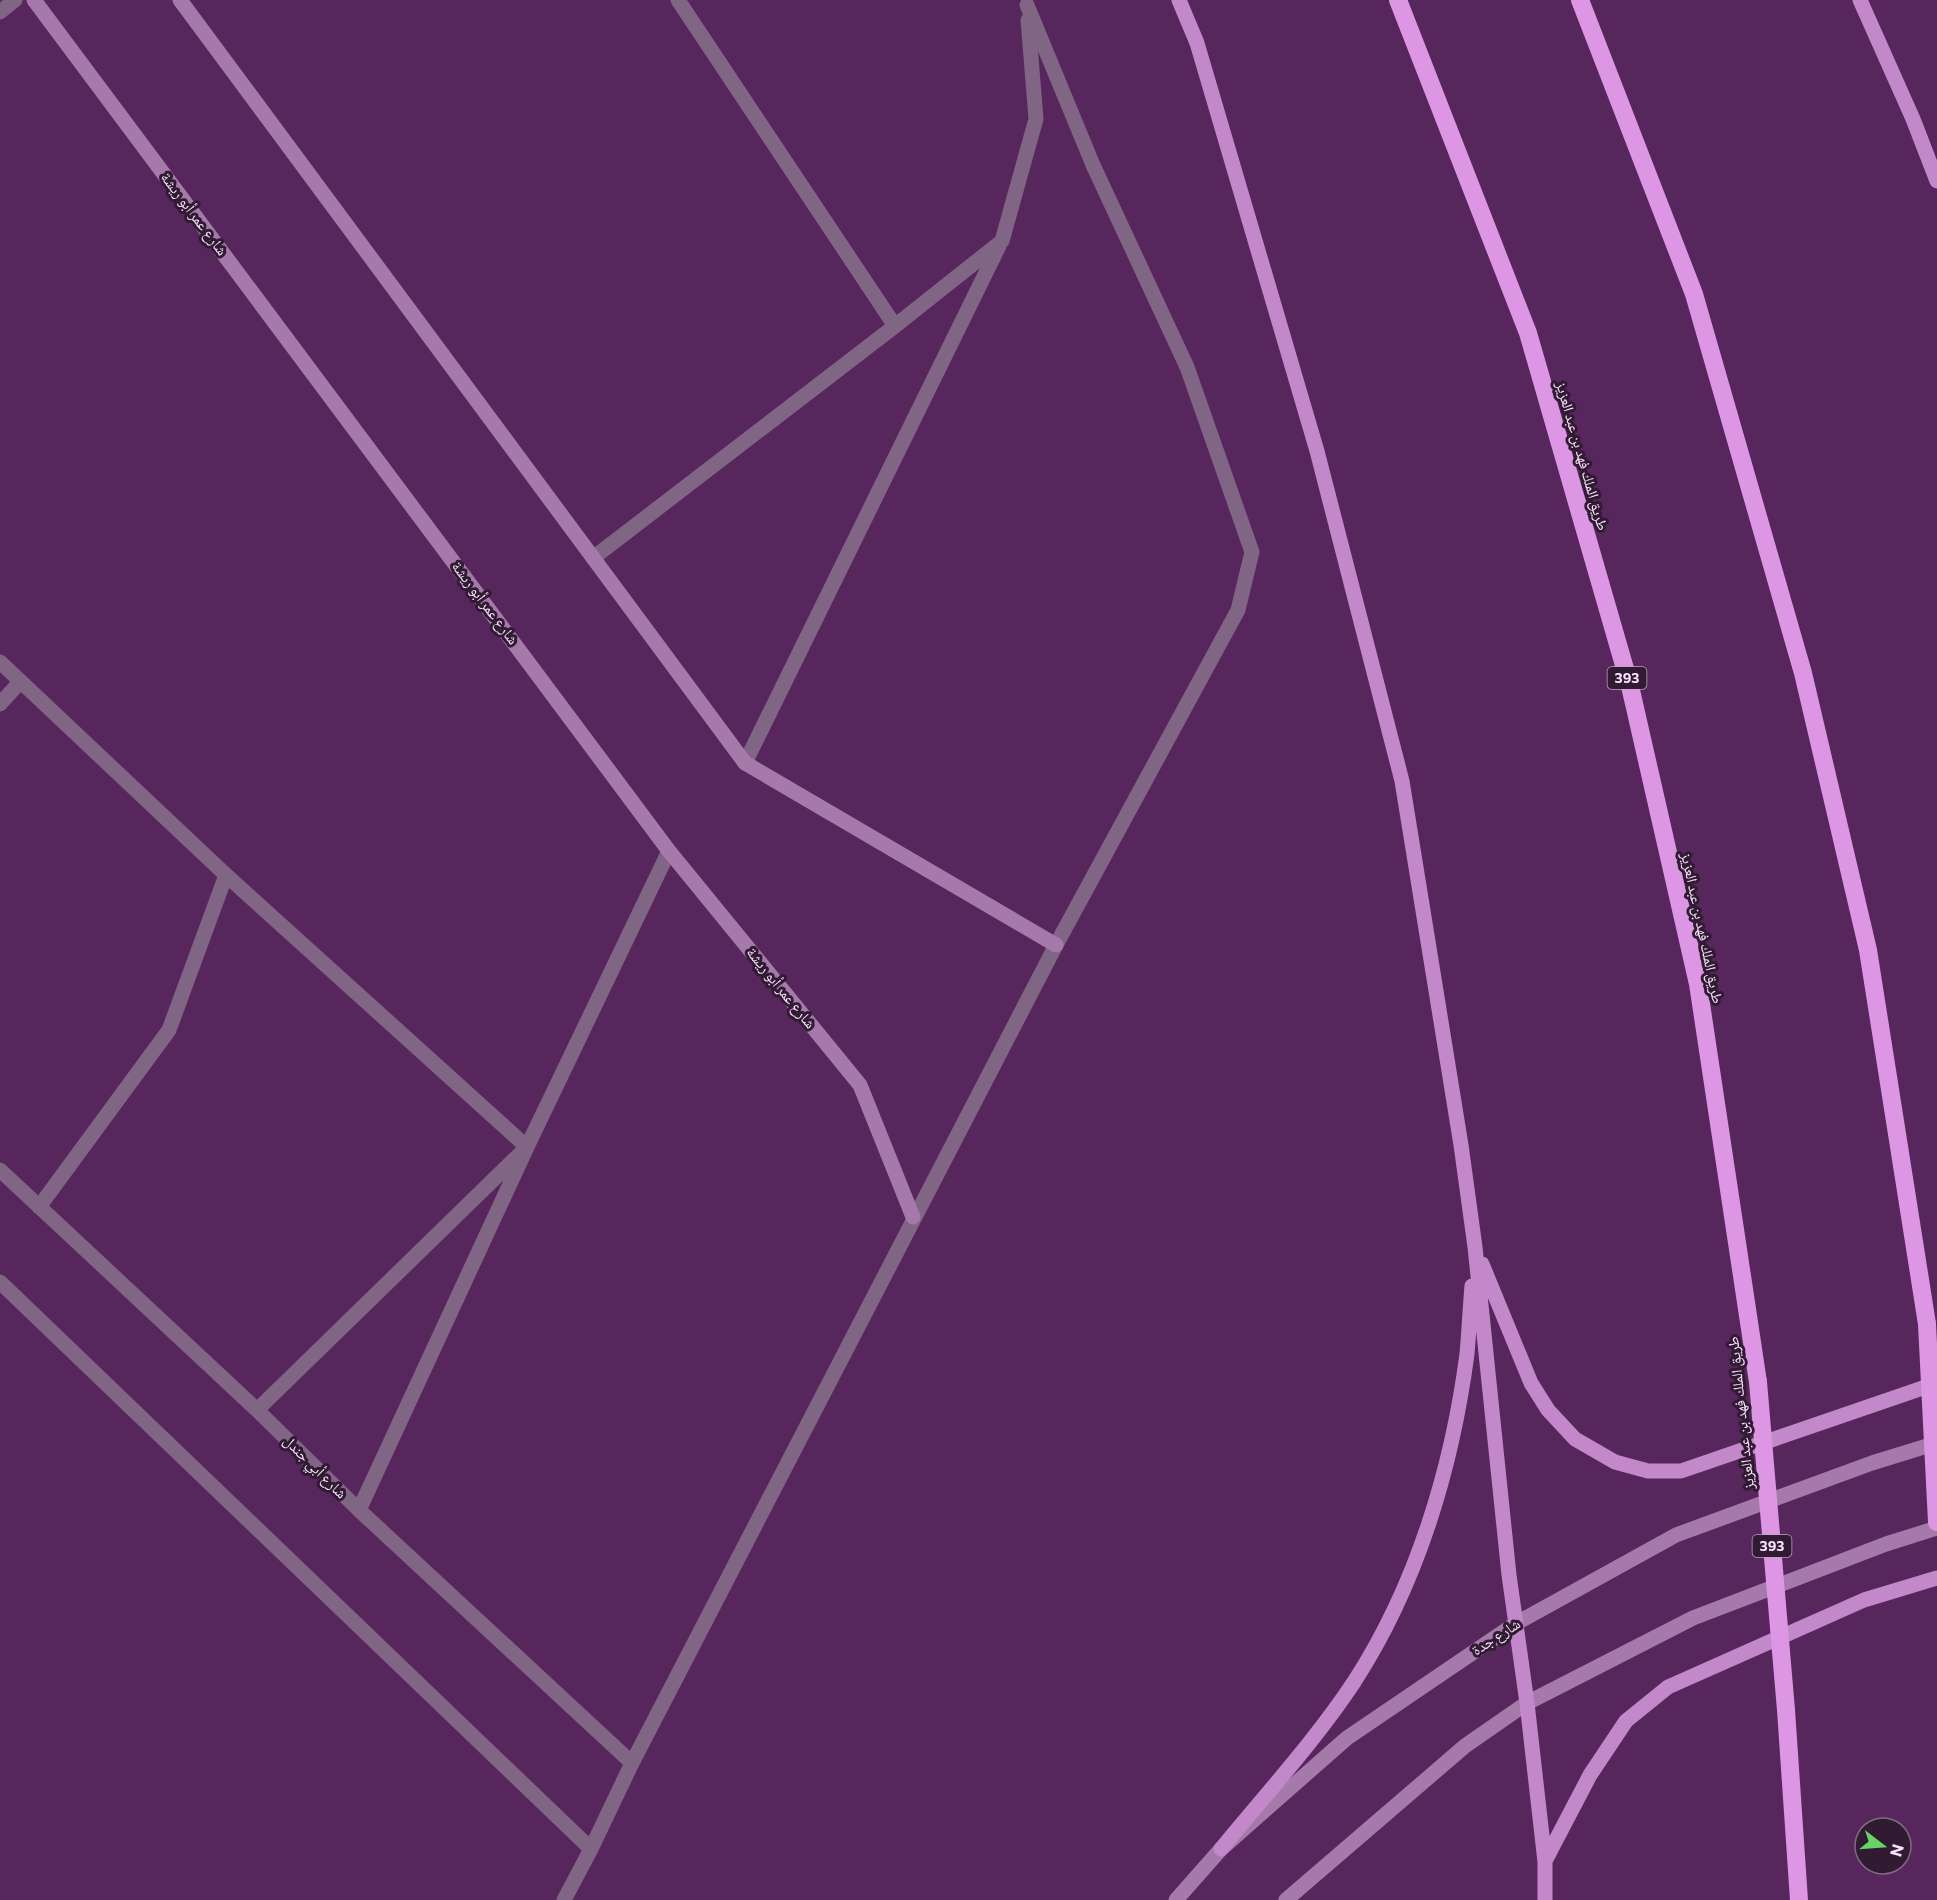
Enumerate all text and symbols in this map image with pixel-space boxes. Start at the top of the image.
street label: شارع عمر أبو ريشة [156,168,232,260]
street label: طريق الملك فهد بن عبد العزيز [1551,378,1613,533]
street label: شارع عمر أبو ريشة [447,557,523,649]
road number: 393 [1608,667,1646,689]
street label: طريق الملك فهد بن عبد العزيز [1676,850,1728,1006]
street label: شارع عمر أبو ريشة [742,943,820,1033]
street label: طريق الملك فهد بن عبد العزيز [1723,1335,1759,1492]
street label: شارع أبي جندل [278,1431,351,1505]
road number: 393 [1752,1535,1792,1557]
street label: شارع جدة [1468,1614,1524,1660]
north arrow [1853,1816,1913,1876]
text: N [1887,1842,1909,1859]

